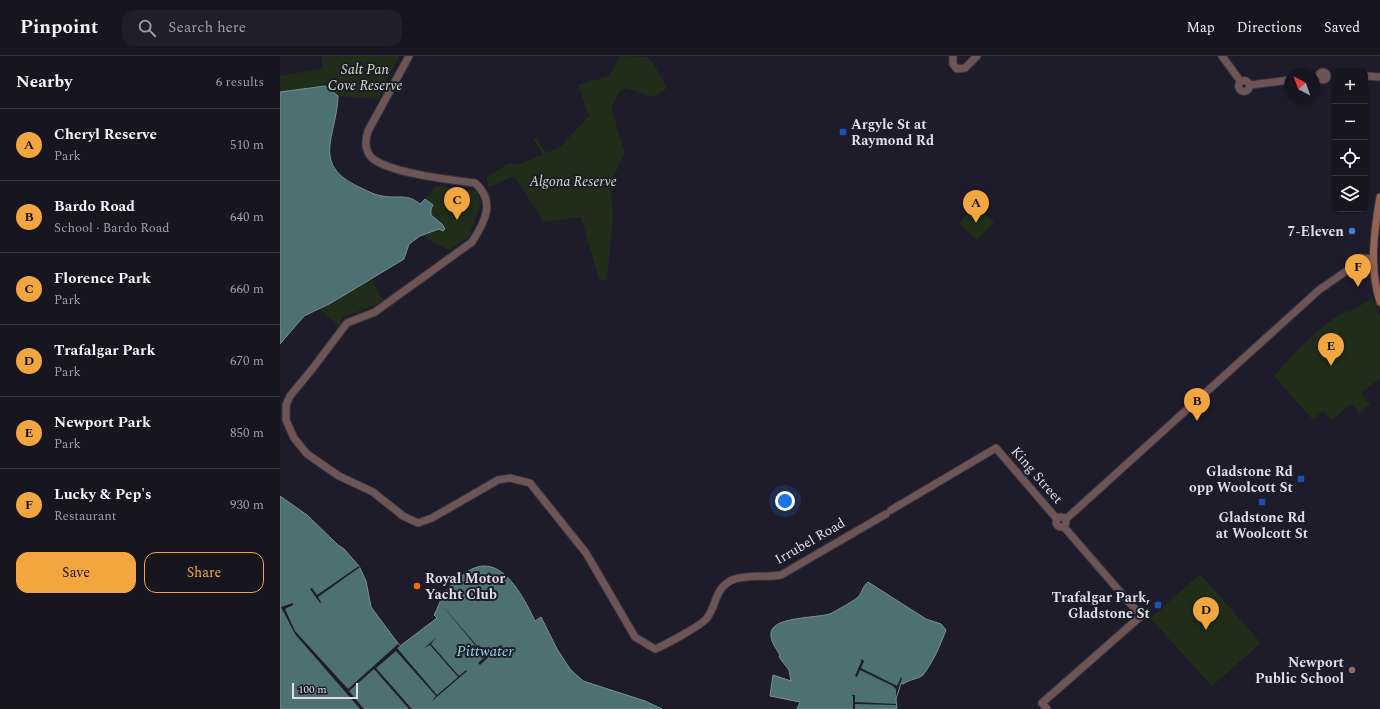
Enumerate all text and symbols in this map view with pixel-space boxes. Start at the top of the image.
search box [122,10,402,46]
text: Pinpoint [20,13,98,42]
text: Search here [168,16,246,39]
icon: search [136,17,158,39]
text: Map [1187,17,1215,38]
text: Directions [1237,17,1302,38]
text: Saved [1324,17,1360,38]
park label: Salt Pan Cove Reserve [328,59,402,96]
north arrow [1284,68,1320,104]
map controls [1332,68,1368,212]
button: + [1332,68,1368,104]
text: Nearby [16,69,72,95]
text: 6 results [216,72,264,92]
button: − [1332,104,1368,140]
place label: Argyle St at Raymond Rd [851,114,934,151]
text: Cheryl Reserve [54,123,157,146]
marker: Argyle St at Raymond Rd [838,127,848,137]
text: A [24,135,34,155]
text: 510 m [230,135,264,155]
button: locate [1332,140,1368,176]
text: Park [54,146,81,166]
park label: Algona Reserve [528,171,617,192]
button: layers [1332,176,1368,212]
pin: C [444,187,470,220]
pin: A [963,190,989,223]
text: Bardo Road [54,195,135,218]
text: B [24,207,34,227]
text: 640 m [230,207,264,227]
text: School · Bardo Road [54,218,170,238]
place label: 7-Eleven [1288,221,1344,242]
marker: 7-Eleven [1347,226,1357,236]
pin: F [1345,254,1371,287]
text: Florence Park [54,267,151,290]
text: C [24,279,34,299]
text: 660 m [230,279,264,299]
text: Park [54,290,81,310]
pin: E [1318,333,1344,366]
text: Trafalgar Park [54,339,156,362]
text: D [24,351,34,371]
text: 670 m [230,351,264,371]
text: Park [54,362,81,382]
pin: B [1184,388,1210,421]
text: Newport Park [54,411,151,434]
text: E [25,423,33,443]
text: 850 m [230,423,264,443]
text: Park [54,434,81,454]
street label: King Street [1006,442,1068,508]
place label: Gladstone Rd opp Woolcott St [1189,461,1294,498]
marker: Gladstone Rd opp Woolcott St [1296,474,1306,484]
text: Lucky & Pep's [54,483,152,506]
your location [775,491,795,511]
text: F [25,495,33,515]
text: 930 m [230,495,264,515]
marker: Gladstone Rd at Woolcott St [1257,497,1267,507]
text: Restaurant [54,506,116,526]
place label: Gladstone Rd at Woolcott St [1216,507,1309,544]
street label: Irrubel Road [771,512,849,570]
button: Save [16,552,136,593]
button: Share [144,552,264,593]
place label: Royal Motor Yacht Club [425,568,505,605]
marker: Royal Motor Yacht Club [412,581,422,591]
place label: Trafalgar Park, Gladstone St [1052,587,1151,624]
pin: D [1193,597,1219,630]
marker: Trafalgar Park, Gladstone St [1153,600,1163,610]
water label: Pittwater [456,640,514,663]
place label: Newport Public School [1255,652,1345,689]
marker: Newport Public School [1347,665,1357,675]
scale bar [292,681,358,700]
text: 100 m [298,681,327,698]

